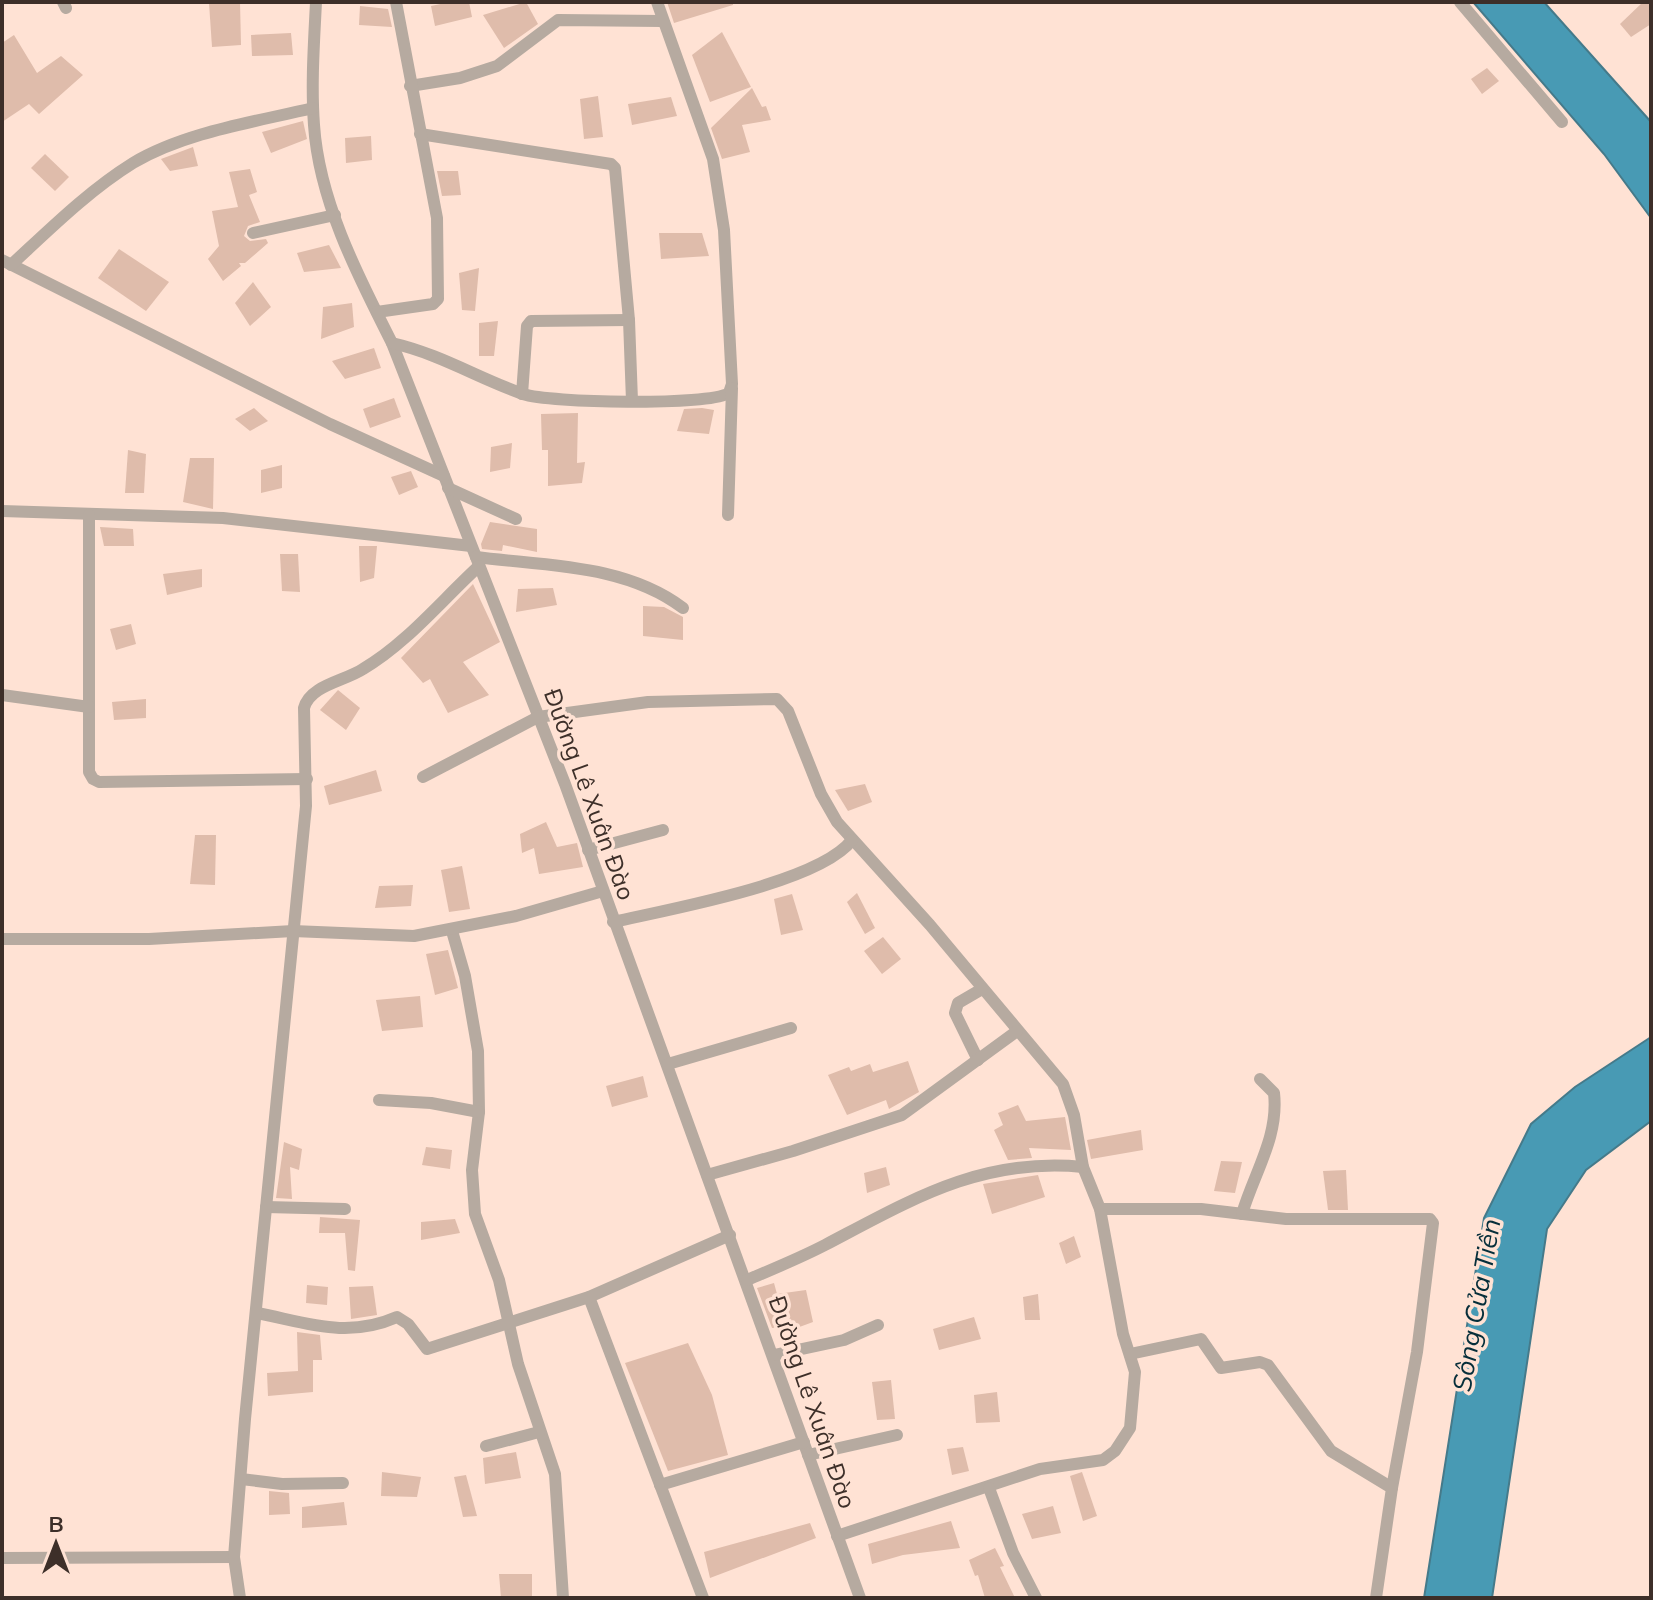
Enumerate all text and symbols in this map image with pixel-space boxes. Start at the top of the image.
street label: Đường Lê Xuân Đào [538,684,642,904]
water label: Sông Cửa Tiền [1445,1216,1507,1394]
street label: Đường Lê Xuân Đào [763,1292,863,1512]
north arrow [16,1504,96,1584]
text: B [48,1510,64,1538]

